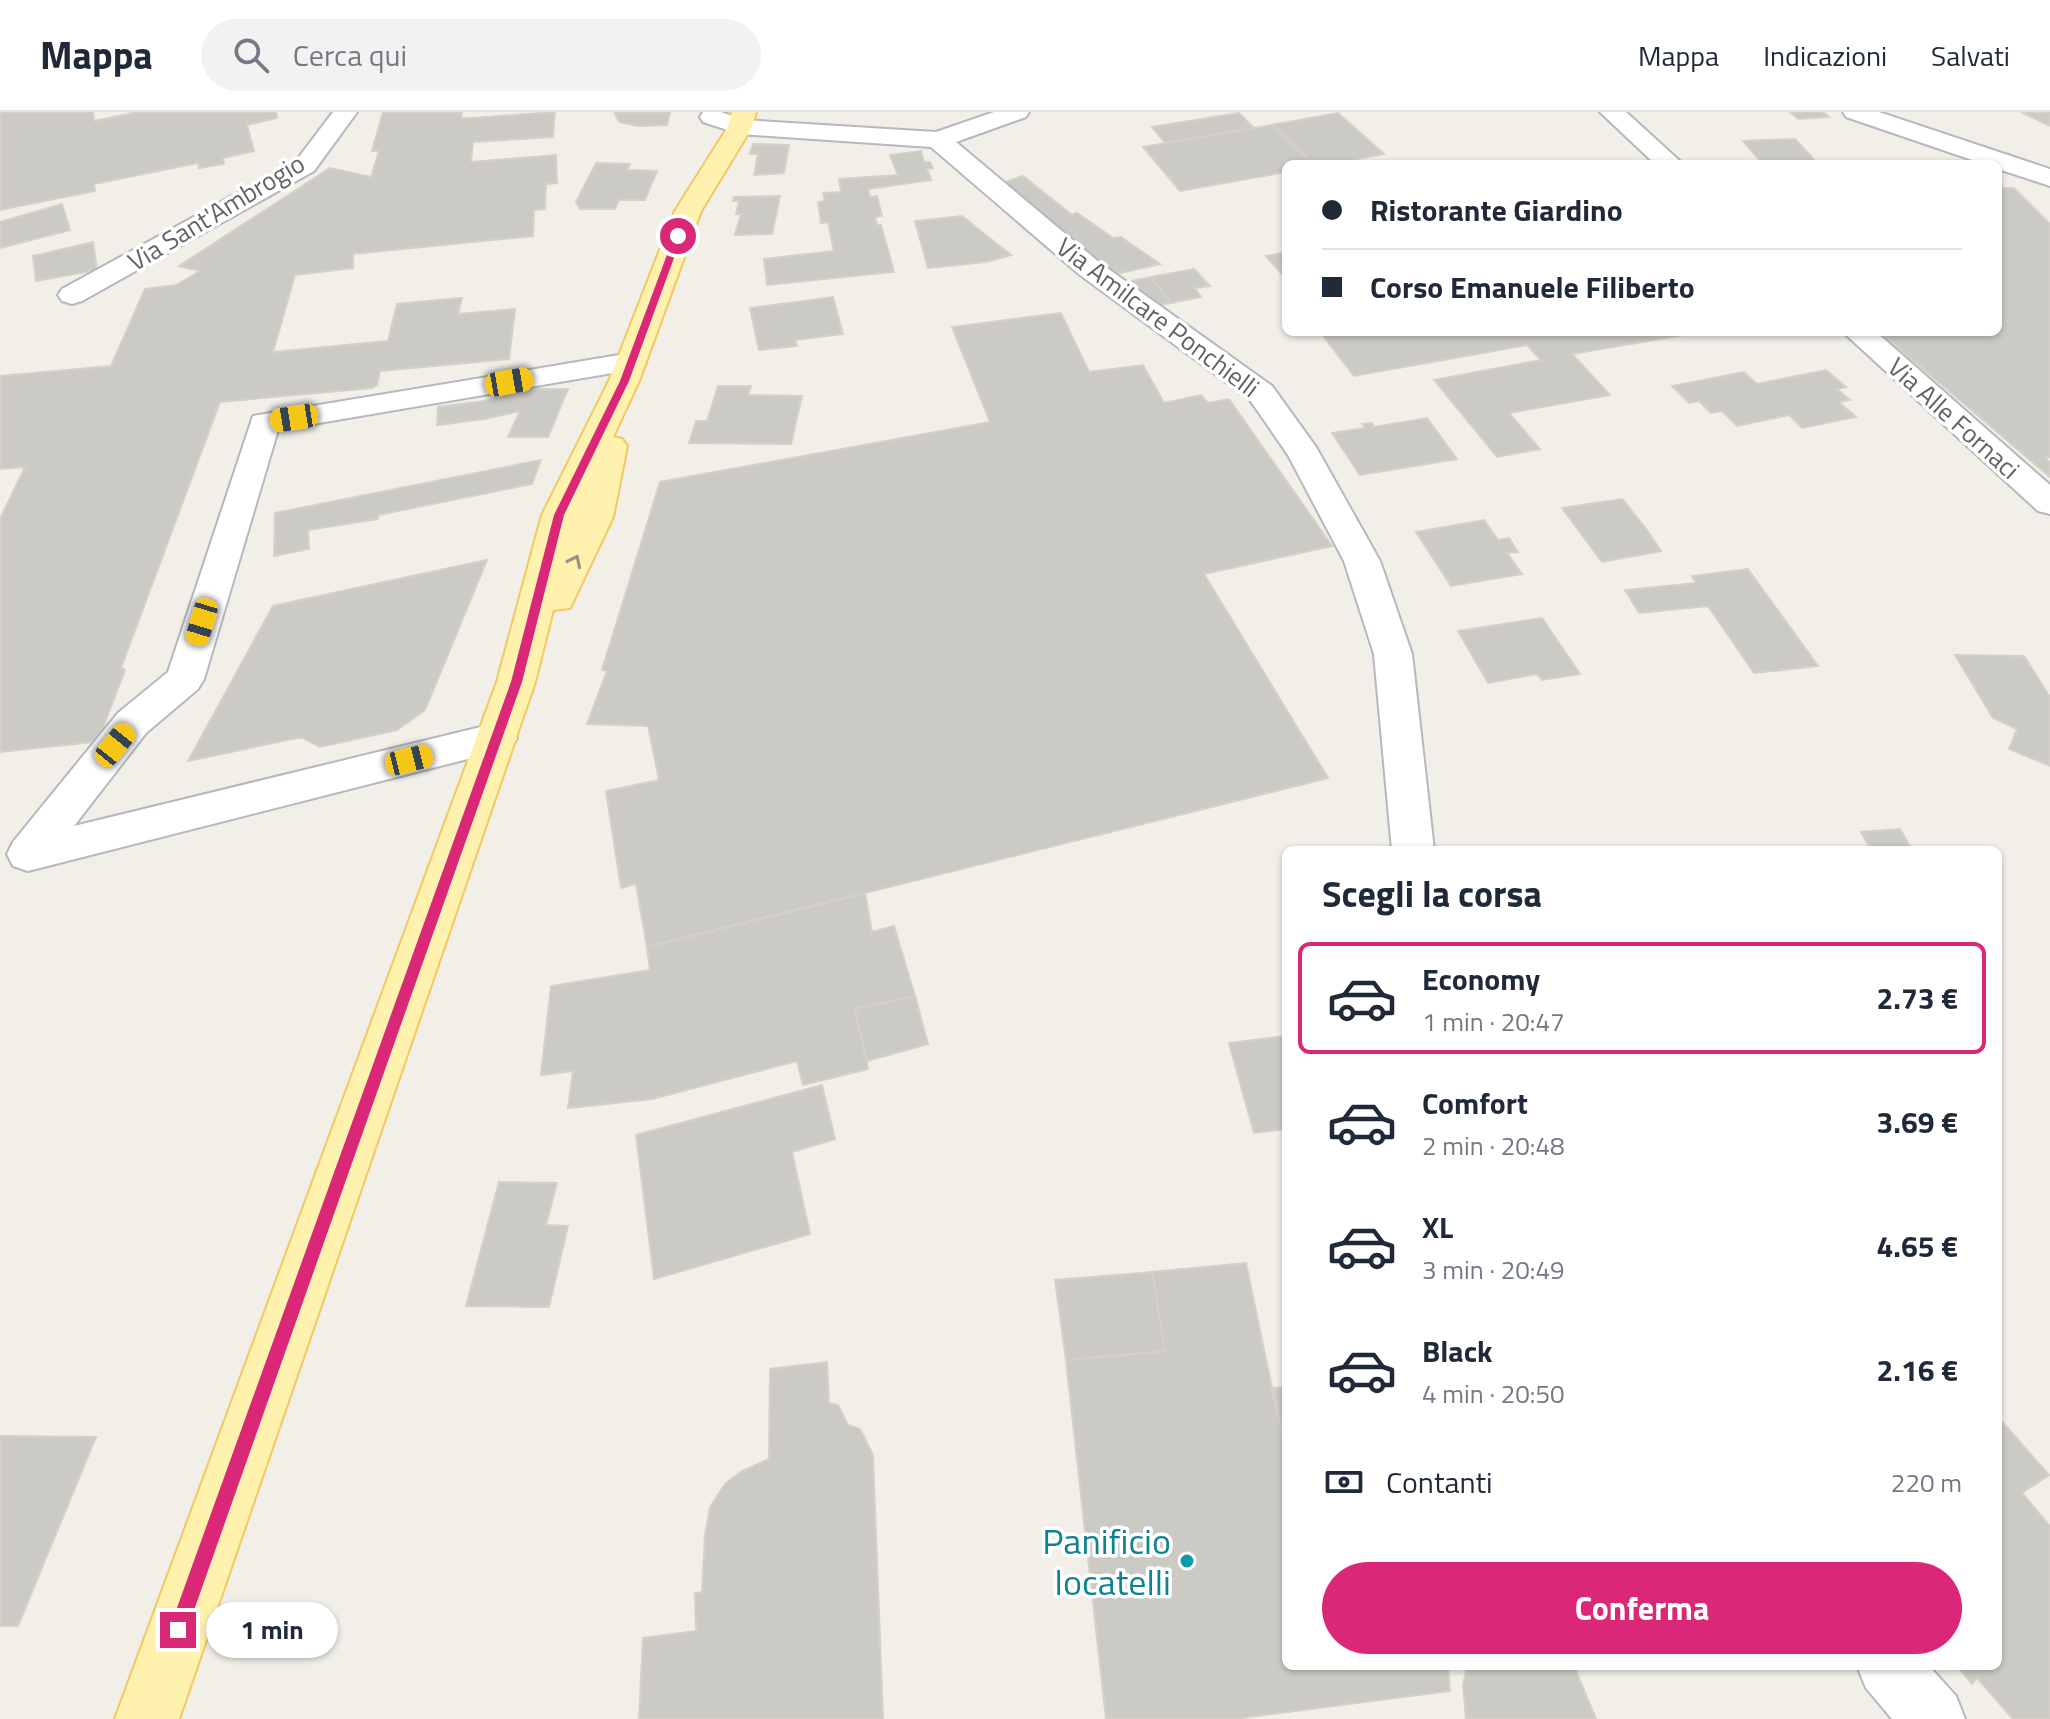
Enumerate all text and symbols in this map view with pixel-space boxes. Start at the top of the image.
search box [201,19,761,91]
text: Mappa [40,26,153,84]
text: Cerca qui [293,32,407,78]
icon: search [229,33,273,77]
text: Mappa [1638,34,1719,77]
text: Indicazioni [1763,34,1887,77]
text: Salvati [1931,34,2010,77]
street label: Via Sant'Ambrogio [120,144,312,280]
text: Ristorante Giardino [1370,187,1623,233]
route start [660,218,696,254]
street label: Via Amilcare Ponchielli [1048,228,1268,406]
text: Corso Emanuele Filiberto [1370,264,1695,310]
street label: Via Alle Fornaci [1879,348,2029,488]
car [483,366,535,398]
car [268,402,320,434]
one-way arrow [565,555,581,569]
car [184,596,220,648]
car [91,719,139,771]
car [383,743,435,777]
text: Scegli la corsa [1322,866,1542,921]
text: Economy [1422,956,1540,1002]
icon: car [1326,962,1398,1034]
text: 2.73 € [1877,975,1958,1021]
text: 1 min · 20:47 [1422,1002,1565,1041]
text: Comfort [1422,1080,1528,1126]
icon: car [1326,1086,1398,1158]
text: 3.69 € [1877,1099,1958,1145]
text: 2 min · 20:48 [1422,1126,1565,1165]
text: XL [1422,1204,1453,1250]
icon: car [1326,1210,1398,1282]
text: 4.65 € [1877,1223,1958,1269]
text: 3 min · 20:49 [1422,1250,1565,1289]
text: Black [1422,1328,1493,1374]
icon: car [1326,1334,1398,1406]
text: 2.16 € [1877,1347,1958,1393]
text: 4 min · 20:50 [1422,1374,1565,1413]
text: Contanti [1386,1459,1493,1505]
icon: cash [1322,1460,1366,1504]
text: 220 m [1891,1463,1962,1502]
place label: Panificio locatelli [1042,1513,1171,1609]
marker: Panificio locatelli [1178,1552,1196,1570]
button: Conferma [1322,1562,1962,1654]
callout: 1 min [206,1602,338,1658]
text: 1 min [240,1610,304,1649]
route end [160,1612,196,1648]

